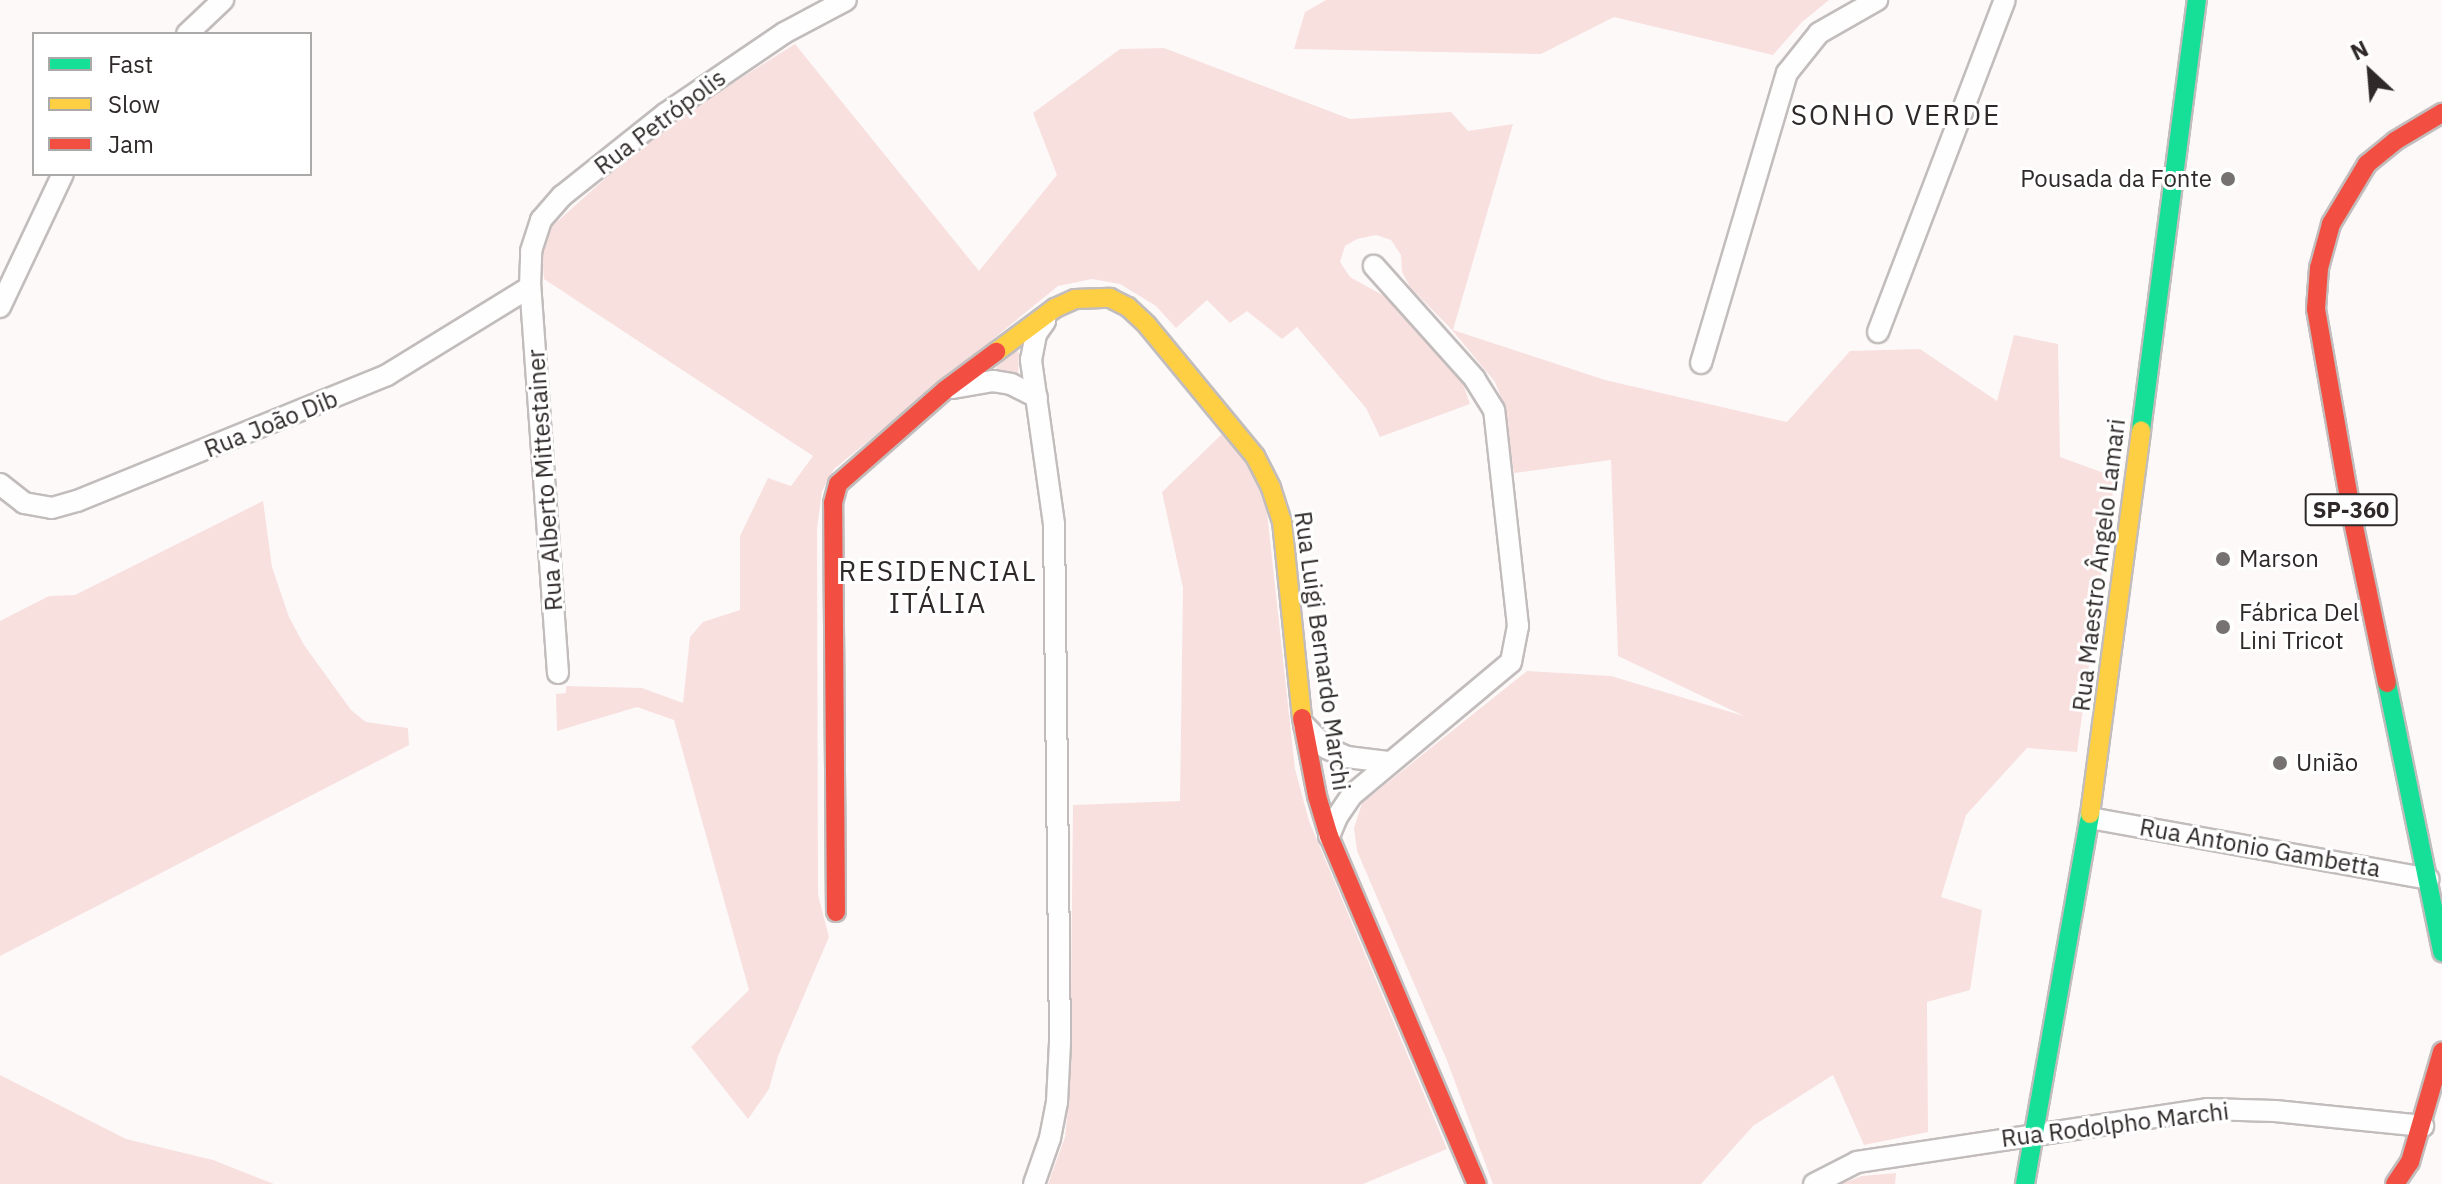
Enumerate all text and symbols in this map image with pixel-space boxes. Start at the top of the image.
legend [32,32,312,176]
north arrow [2330,32,2410,112]
text: N [2346,33,2373,67]
text: Fast [108,48,153,80]
street label: Rua Petrópolis [589,63,731,181]
text: Slow [108,88,160,120]
district label: SONHO VERDE [1791,98,2001,132]
text: Jam [108,128,154,160]
place label: Pousada da Fonte [2020,165,2212,193]
marker: Pousada da Fonte [2219,170,2237,188]
street label: Rua Alberto Mittestainer [521,348,569,612]
street label: Rua João Dib [200,384,342,464]
street label: Rua Maestro Ângelo Lamari [2067,417,2131,713]
road number: SP-360 [2303,492,2399,528]
street label: Rua Luigi Bernardo Marchi [1288,510,1356,792]
place label: Marson [2239,545,2319,573]
marker: Marson [2214,550,2232,568]
district label: RESIDENCIAL ITÁLIA [838,554,1038,620]
place label: Fábrica Del Lini Tricot [2239,599,2359,655]
marker: Fábrica Del Lini Tricot [2214,618,2232,636]
place label: União [2296,749,2358,777]
marker: União [2271,754,2289,772]
street label: Rua Antonio Gambetta [2137,813,2383,883]
street label: Rua Rodolpho Marchi [2000,1097,2230,1153]

